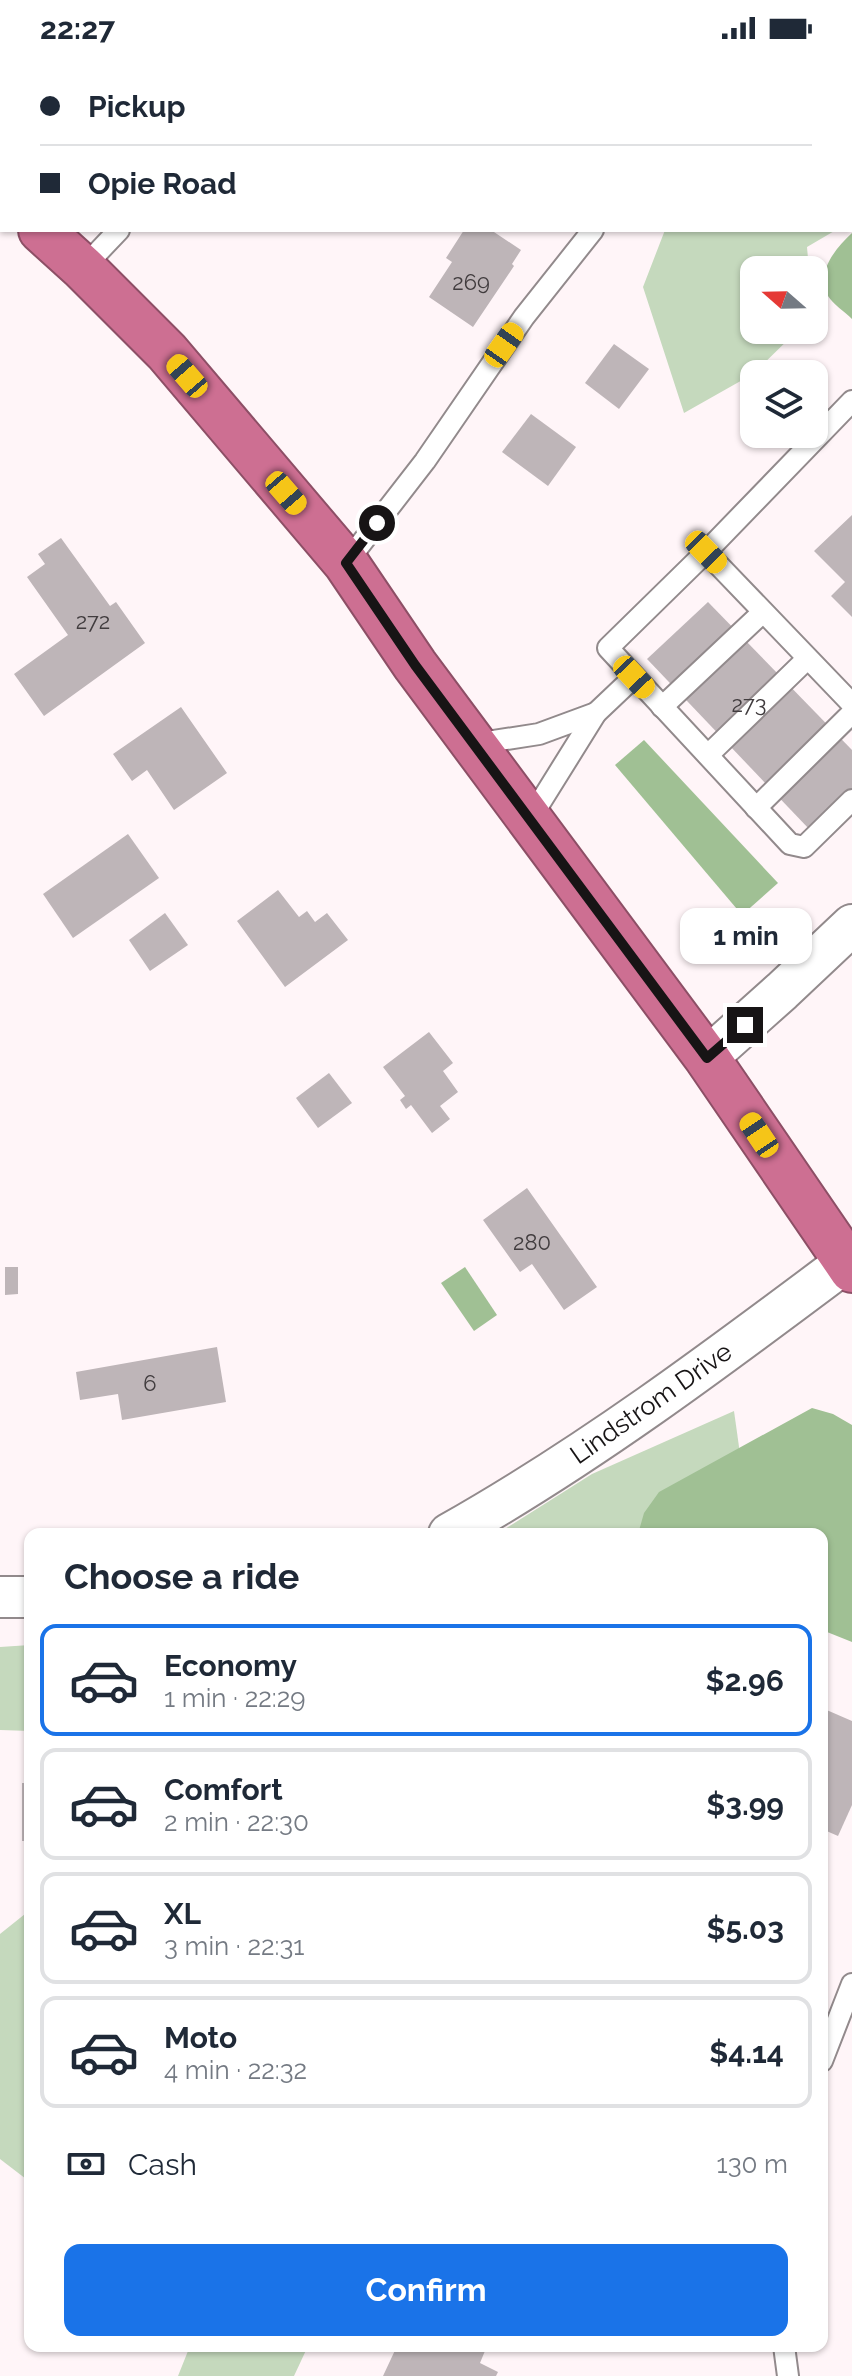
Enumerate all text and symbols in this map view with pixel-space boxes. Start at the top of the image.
text: 22:27 [40,11,115,46]
text: Pickup [88,89,186,124]
text: Opie Road [88,166,237,201]
north arrow [740,256,828,344]
map controls [740,256,828,448]
house number: 269 [452,269,490,295]
car [480,318,528,372]
car [162,350,212,402]
button: layers [740,360,828,448]
car [261,467,311,519]
route start [359,505,395,541]
car [681,526,731,578]
house number: 272 [76,608,110,634]
car [609,651,659,703]
house number: 273 [732,691,766,717]
callout: 1 min [679,909,811,965]
text: 1 min [713,921,779,951]
route end [727,1007,763,1043]
car [736,1108,782,1162]
house number: 280 [513,1229,551,1255]
street label: Lindstrom Drive [565,1336,737,1470]
house number: 6 [143,1370,157,1396]
text: Choose a ride [64,1555,299,1597]
icon: car [68,1644,140,1716]
text: Economy [164,1648,297,1683]
text: $2.96 [705,1663,784,1698]
text: 1 min · 22:29 [164,1683,305,1713]
icon: car [68,1768,140,1840]
text: Comfort [164,1772,283,1807]
text: $3.99 [706,1787,784,1822]
text: 2 min · 22:30 [164,1807,309,1837]
icon: car [68,1892,140,1964]
text: XL [164,1896,201,1931]
text: $5.03 [706,1911,784,1946]
text: 3 min · 22:31 [164,1931,304,1961]
icon: car [68,2016,140,2088]
text: Moto [164,2020,237,2055]
text: $4.14 [709,2035,784,2070]
text: 4 min · 22:32 [164,2055,307,2085]
icon: cash [64,2142,108,2186]
text: Cash [128,2147,197,2182]
text: 130 m [717,2149,788,2179]
button: Confirm [64,2244,788,2336]

